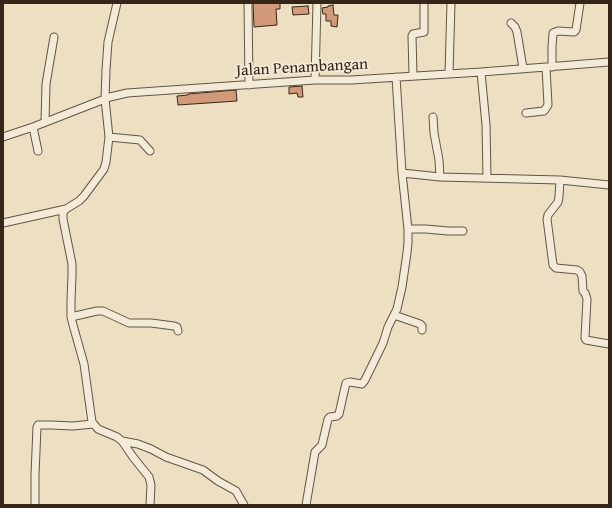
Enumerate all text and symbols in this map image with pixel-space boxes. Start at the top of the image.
street label: Jalan Penambangan [235,55,369,81]

